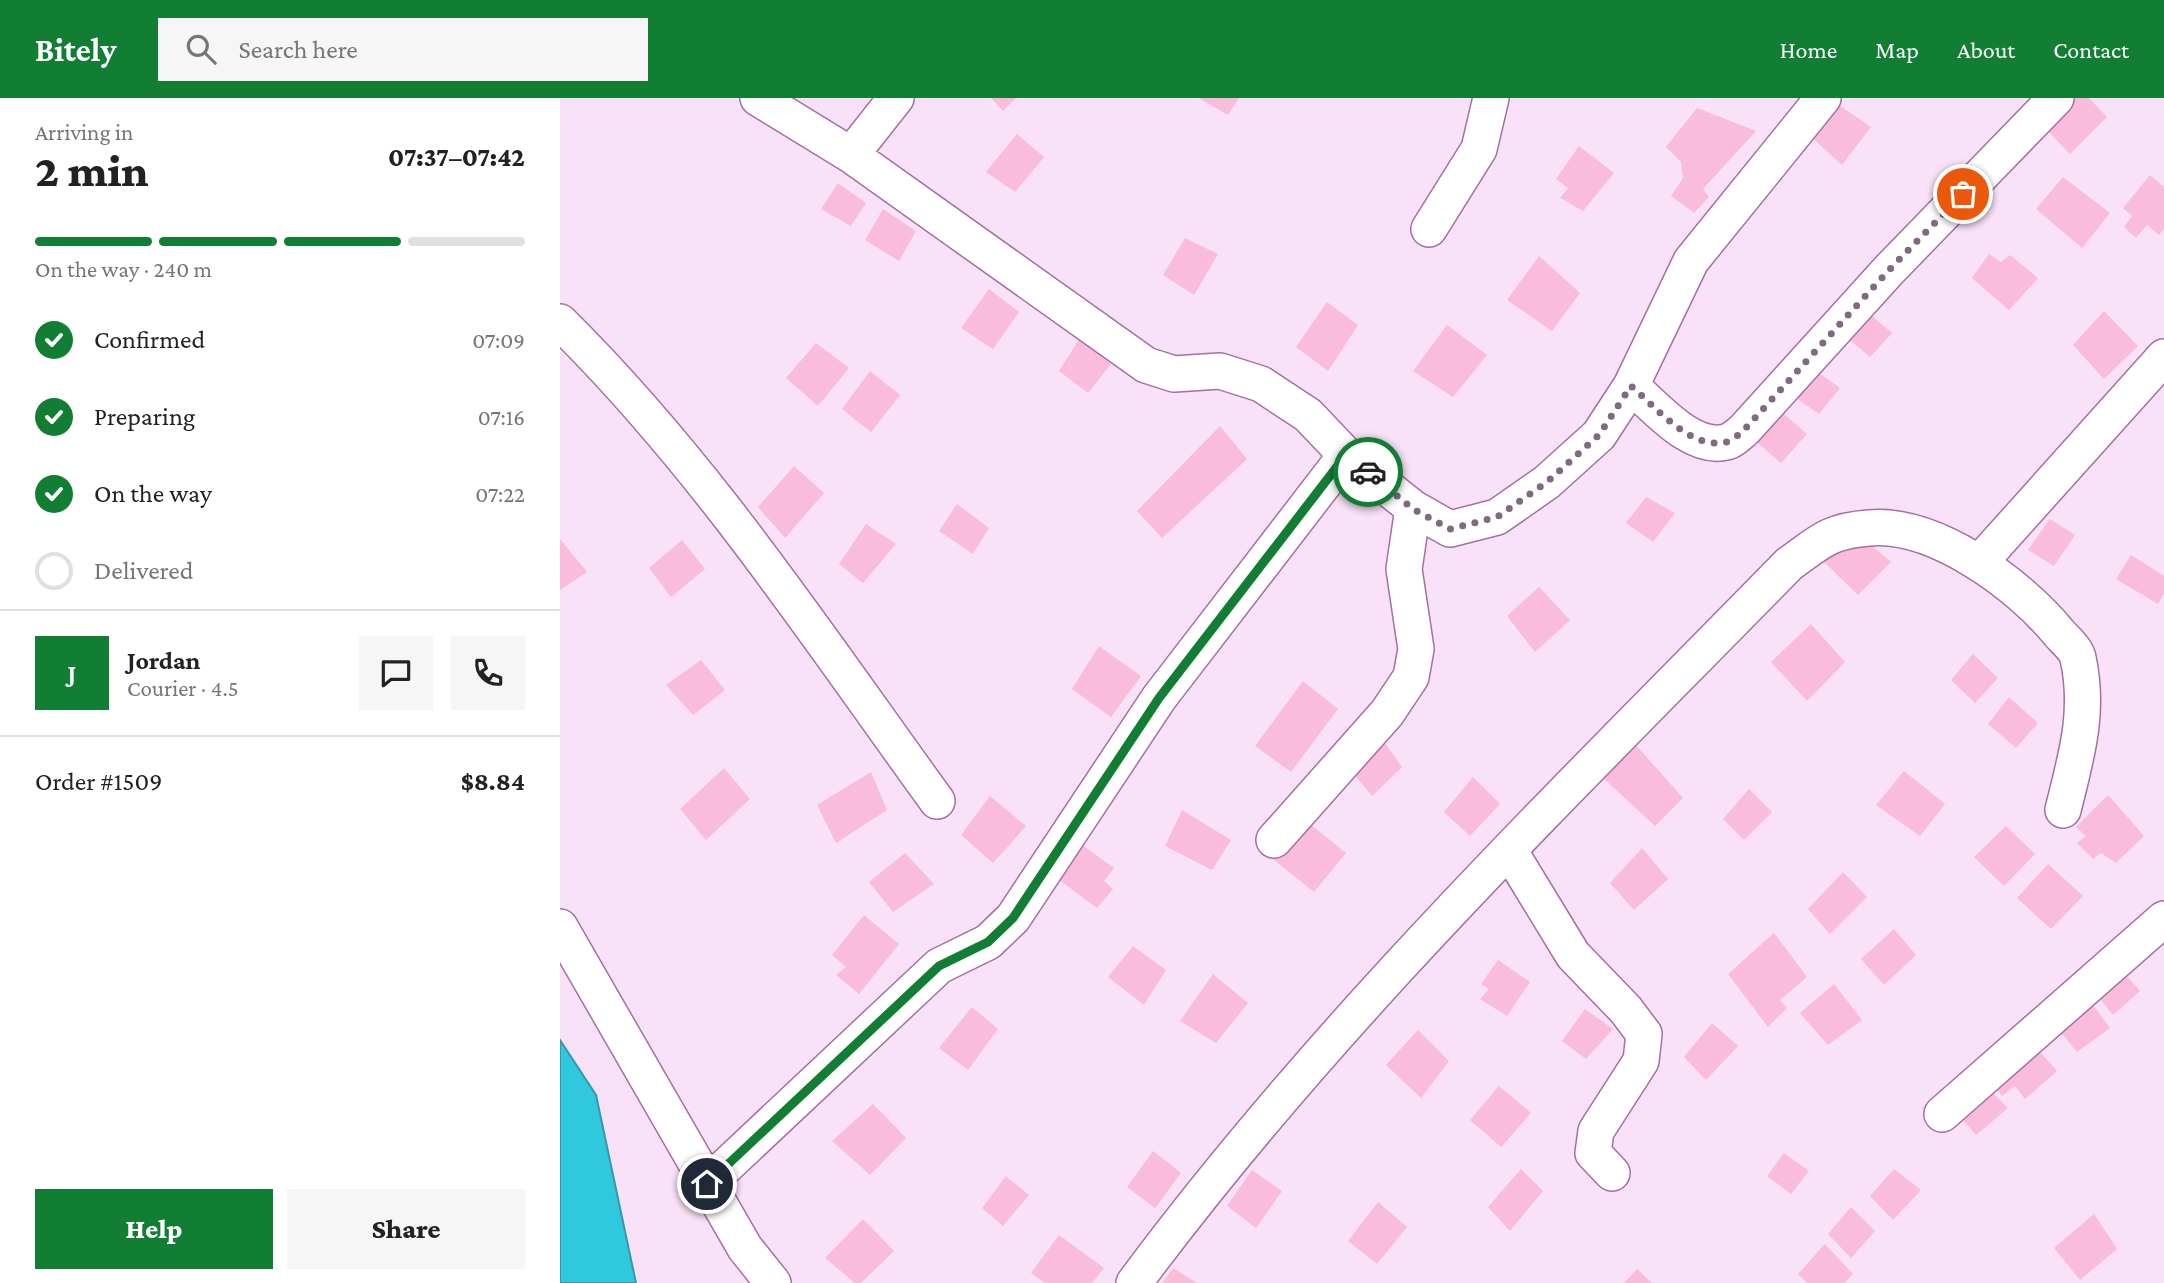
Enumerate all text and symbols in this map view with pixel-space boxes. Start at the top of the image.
search box [158,18,648,81]
icon: search [182,30,220,68]
text: Bitely [35,31,116,68]
text: Search here [238,35,358,64]
text: Home [1780,36,1837,63]
text: Map [1875,36,1919,63]
text: About [1957,36,2015,63]
text: Contact [2053,36,2129,63]
text: Arriving in [35,119,133,145]
text: 07:37–07:42 [388,143,525,172]
text: 2 min [35,145,149,196]
pin [1933,164,1993,224]
icon: bag [1944,175,1982,213]
text: On the way · 240 m [35,256,212,282]
icon: check [35,321,73,359]
text: Confirmed [94,325,205,354]
text: 07:09 [472,327,525,353]
icon: check [35,398,73,436]
text: Preparing [94,402,195,431]
text: 07:16 [478,404,525,430]
courier [1333,437,1403,507]
icon: car [1349,453,1387,491]
icon: check [35,475,73,513]
text: On the way [94,479,212,508]
text: 07:22 [475,481,525,507]
text: Delivered [94,556,193,585]
button: chat [359,636,433,710]
button: phone [451,636,525,710]
text: Jordan [127,646,201,675]
text: J [68,659,76,688]
text: Courier · 4.5 [127,675,239,701]
text: Order #1509 [35,767,163,796]
text: $8.84 [461,767,525,796]
pin [677,1154,737,1214]
icon: home [688,1165,726,1203]
button: Help [35,1189,273,1269]
button: Share [287,1189,525,1269]

